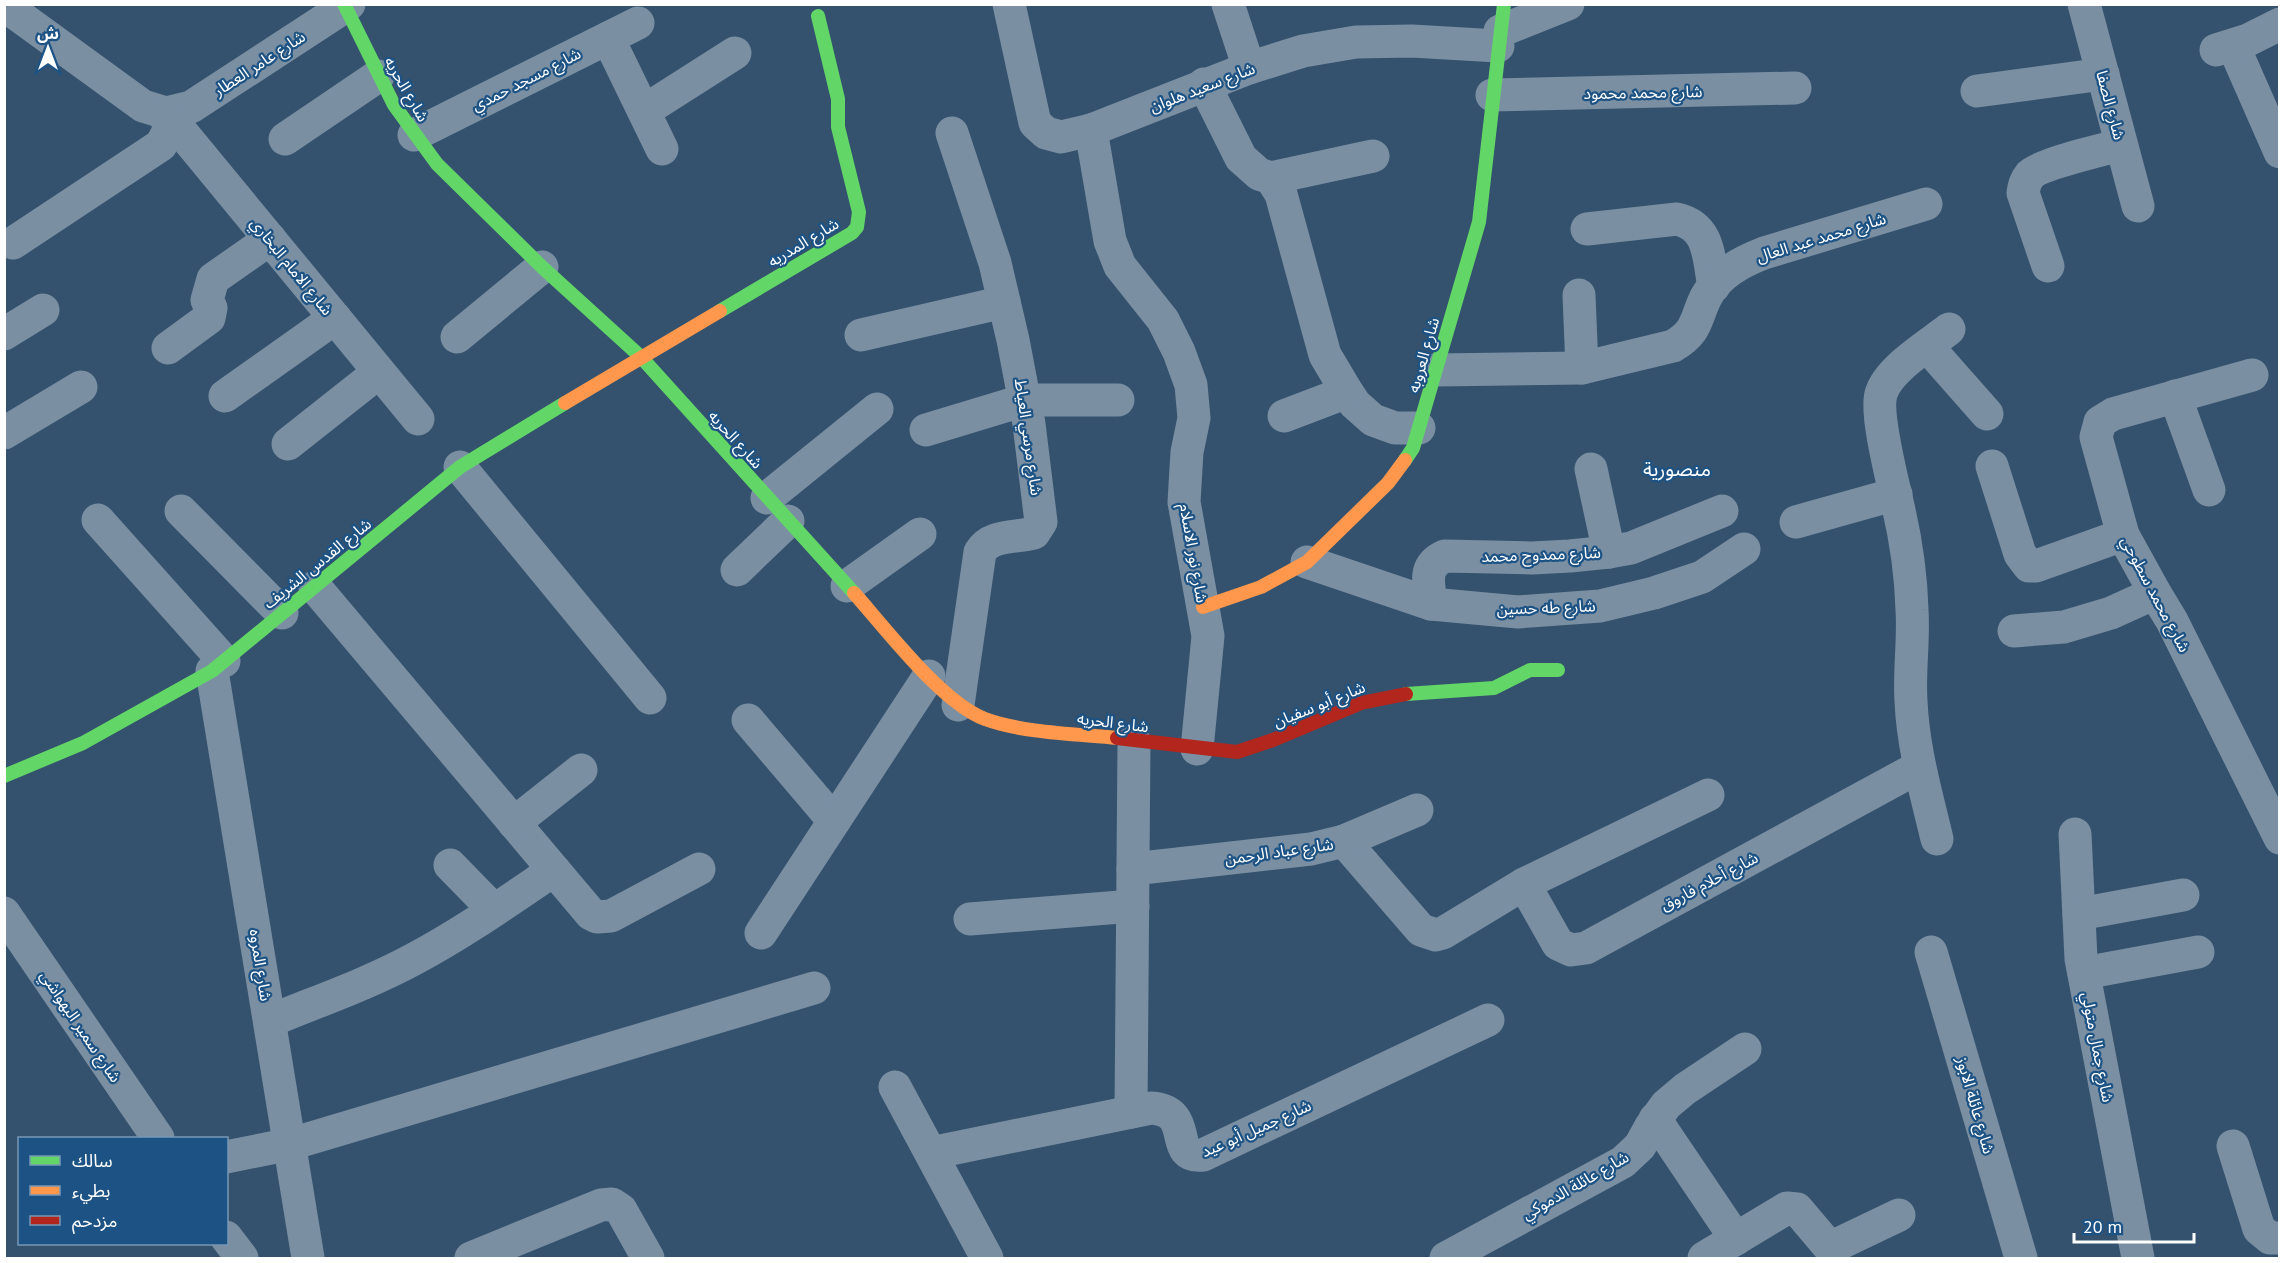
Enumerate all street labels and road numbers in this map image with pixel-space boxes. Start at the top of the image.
street label: شارع عامر العطار [209,26,310,103]
street label: شارع مسجد حمدي [468,43,585,118]
street label: شارع الحريه [378,53,434,127]
street label: شارع سعيد هلوان [1146,58,1259,119]
street label: شارع الصفا [2089,68,2130,143]
street label: شارع محمد محمود [1583,81,1703,106]
street label: شارع محمد عبد العال [1754,208,1889,269]
street label: شارع الامام البخاري [244,213,338,321]
street label: شارع المدريه [764,213,844,274]
street label: شارع العروبه [1403,315,1446,396]
street label: شارع مرسي العياط [1008,377,1047,497]
street label: شارع الحريه [702,406,768,474]
street label: شارع نور الاسلام [1172,502,1213,605]
street label: شارع القدس الشريف [259,513,377,615]
street label: شارع محمد سطوحي [2114,532,2195,657]
street label: شارع ممدوح محمد [1481,542,1601,569]
street label: شارع طه حسين [1496,595,1596,622]
street label: شارع أبو سفيان [1270,676,1369,734]
street label: شارع الحريه [1076,708,1150,739]
street label: شارع عباد الرحمن [1223,833,1335,871]
street label: شارع أحلام فاروق [1657,847,1763,918]
street label: شارع المروه [242,928,277,1003]
street label: شارع سمير البهواشي [34,966,126,1088]
street label: شارع جمال متولي [2075,990,2119,1104]
street label: شارع عائلة الابوز [1949,1053,1999,1157]
street label: شارع جميل أبو عيد [1198,1095,1315,1164]
street label: شارع عائلة الدموكي [1518,1146,1634,1226]

